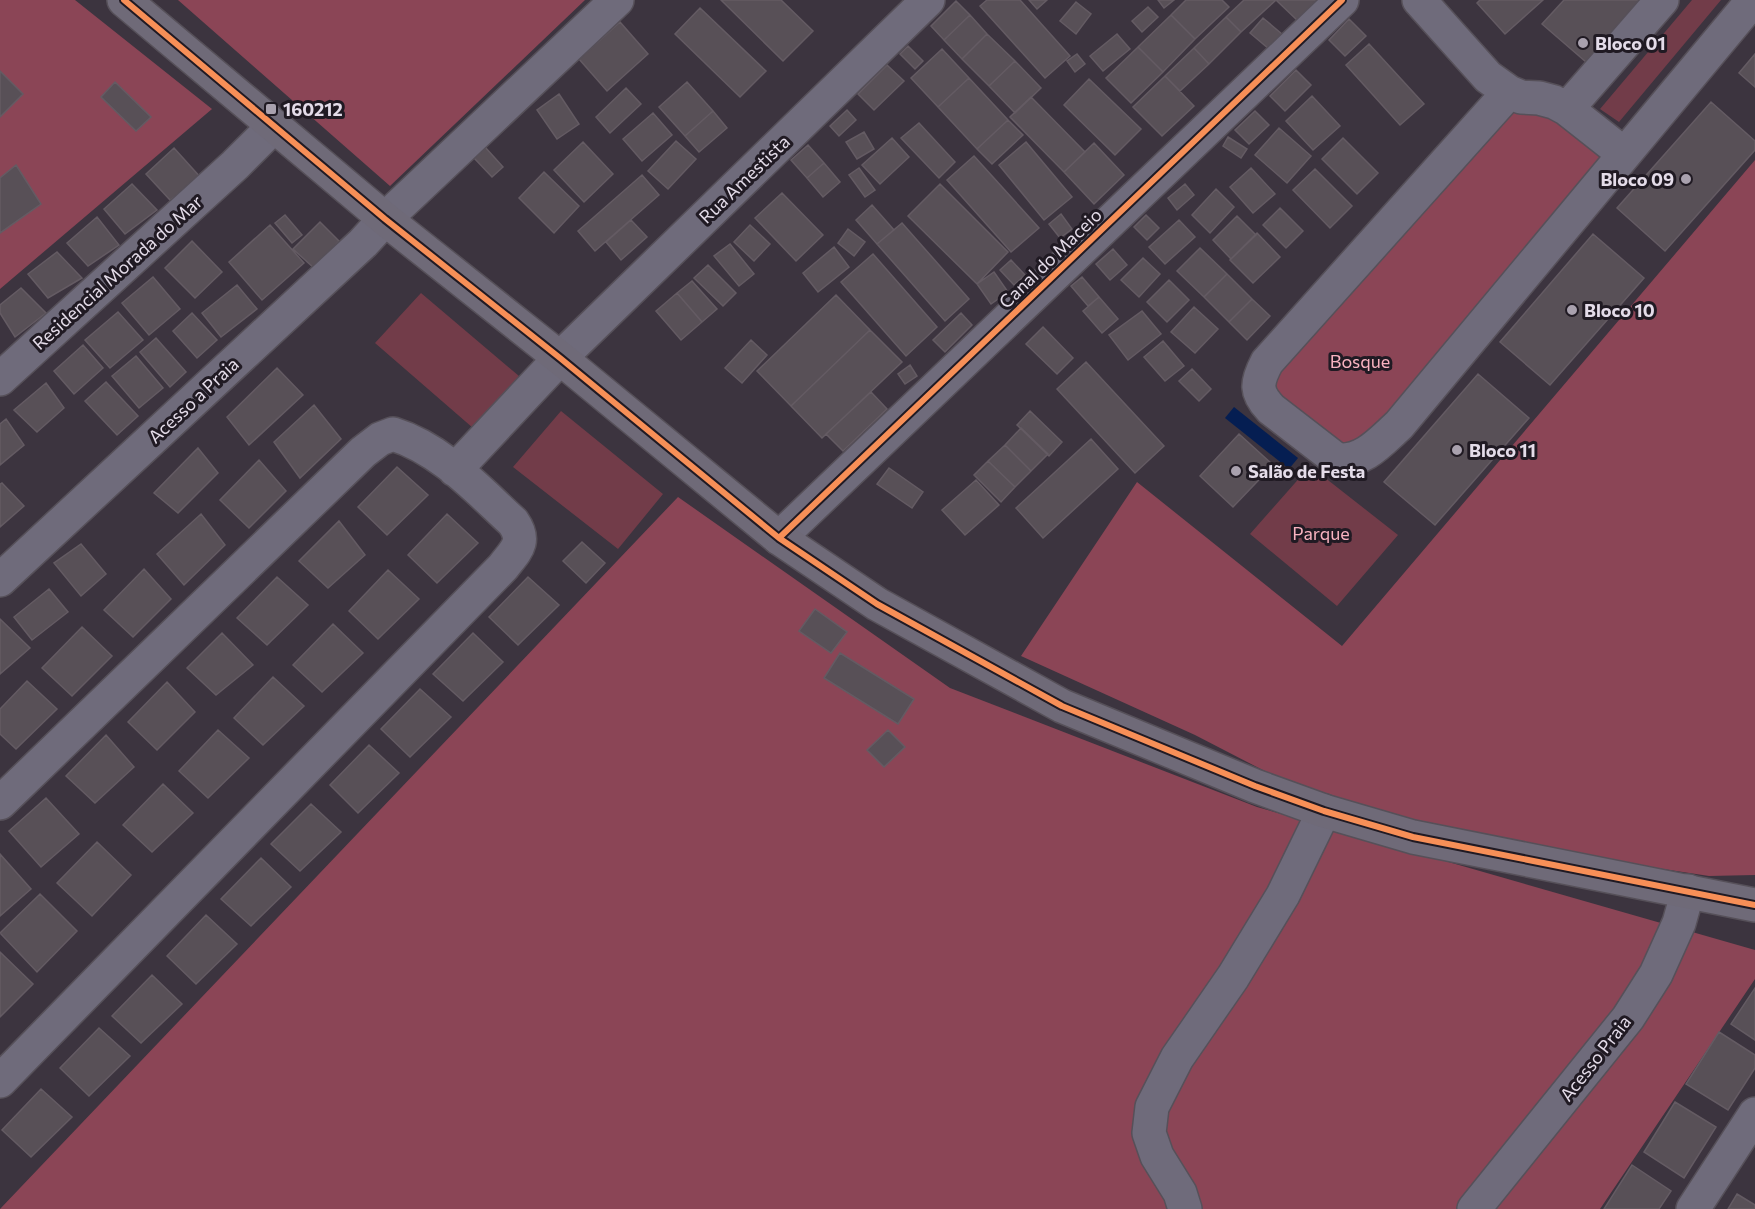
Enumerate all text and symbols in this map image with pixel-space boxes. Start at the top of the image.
place label: Bloco 01 [1595,32,1666,54]
marker: Bloco 01 [1576,36,1590,50]
place label: 160212 [283,98,343,120]
marker: 160212 [264,102,278,116]
street label: Rua Amestista [694,130,794,228]
place label: Bloco 09 [1600,168,1674,190]
marker: Bloco 09 [1679,172,1693,186]
street label: Residencial Morada do Mar [28,190,206,354]
street label: Canal do Maceio [994,203,1106,313]
place label: Bloco 10 [1584,299,1655,321]
marker: Bloco 10 [1565,303,1579,317]
park label: Bosque [1330,350,1390,372]
street label: Acesso a Praia [143,353,243,447]
place label: Bloco 11 [1469,439,1536,461]
marker: Bloco 11 [1450,443,1464,457]
place label: Salão de Festa [1248,460,1365,482]
marker: Salão de Festa [1229,464,1243,478]
park label: Parque [1292,522,1350,544]
street label: Acesso Praia [1555,1011,1635,1105]

